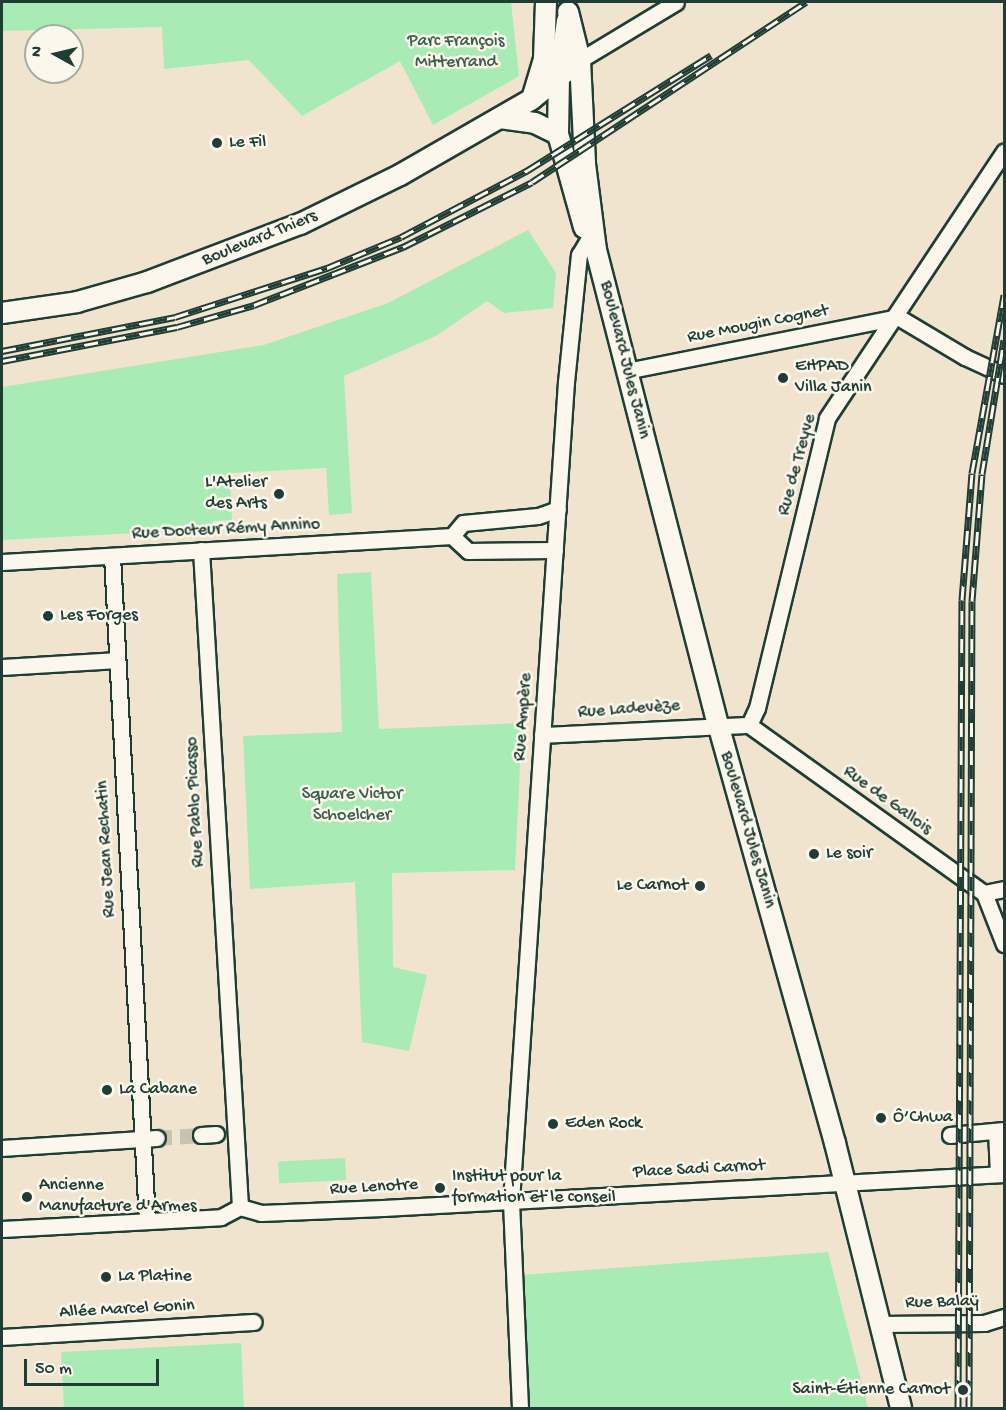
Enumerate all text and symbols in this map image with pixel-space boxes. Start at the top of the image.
north arrow [24,24,84,84]
park label: Parc François Mitterrand [408,32,504,74]
text: N [28,45,48,58]
place label: Le Fil [229,132,266,154]
marker: Le Fil [210,136,224,150]
street label: Boulevard Thiers [199,206,321,272]
street label: Boulevard Jules Janin [594,279,654,441]
street label: Rue Mougin Cognet [686,301,830,349]
place label: EHPAD Villa Janin [795,357,872,400]
marker: EHPAD Villa Janin [776,371,790,385]
street label: Rue de Treyve [774,412,822,518]
place label: L'Atelier des Arts [205,473,267,516]
marker: L'Atelier des Arts [272,487,286,501]
street label: Rue Docteur Rémy Annino [131,514,321,546]
place label: Les Forges [60,605,138,627]
marker: Les Forges [41,609,55,623]
street label: Rue Ampère [510,672,538,762]
street label: Rue Ladevèze [577,696,681,724]
street label: Rue Pablo Picasso [182,736,210,868]
street label: Boulevard Jules Janin [714,749,780,911]
street label: Rue de Gallois [838,761,936,841]
street label: Rue Jean Rechatin [93,780,121,918]
park label: Square Victor Schoelcher [302,785,402,828]
place label: Le soir [826,843,872,865]
marker: Le soir [807,847,821,861]
place label: Le Carnot [616,875,688,897]
marker: Le Carnot [693,879,707,893]
place label: La Cabane [119,1079,197,1101]
marker: La Cabane [100,1083,114,1097]
place label: Ô’Chwa [893,1107,953,1129]
marker: Ô’Chwa [874,1111,888,1125]
place label: Eden Rock [565,1113,642,1135]
marker: Eden Rock [546,1117,560,1131]
street label: Place Sadi Carnot [633,1156,765,1184]
place label: Institut pour la formation et le conseil [452,1167,616,1210]
street label: Rue Lenotre [329,1175,419,1201]
place label: Ancienne Manufacture d'Armes [39,1176,197,1218]
marker: Institut pour la formation et le conseil [433,1181,447,1195]
marker: Ancienne Manufacture d'Armes [20,1190,34,1204]
place label: La Platine [118,1266,192,1288]
marker: La Platine [99,1270,113,1284]
street label: Rue Balaÿ [905,1292,979,1314]
street label: Allée Marcel Gonin [59,1296,195,1324]
scale bar [27,1347,162,1385]
text: 50 m [35,1359,72,1380]
place label: Saint-Étienne Carnot [792,1379,950,1401]
marker: Saint-Étienne Carnot [954,1381,972,1399]

